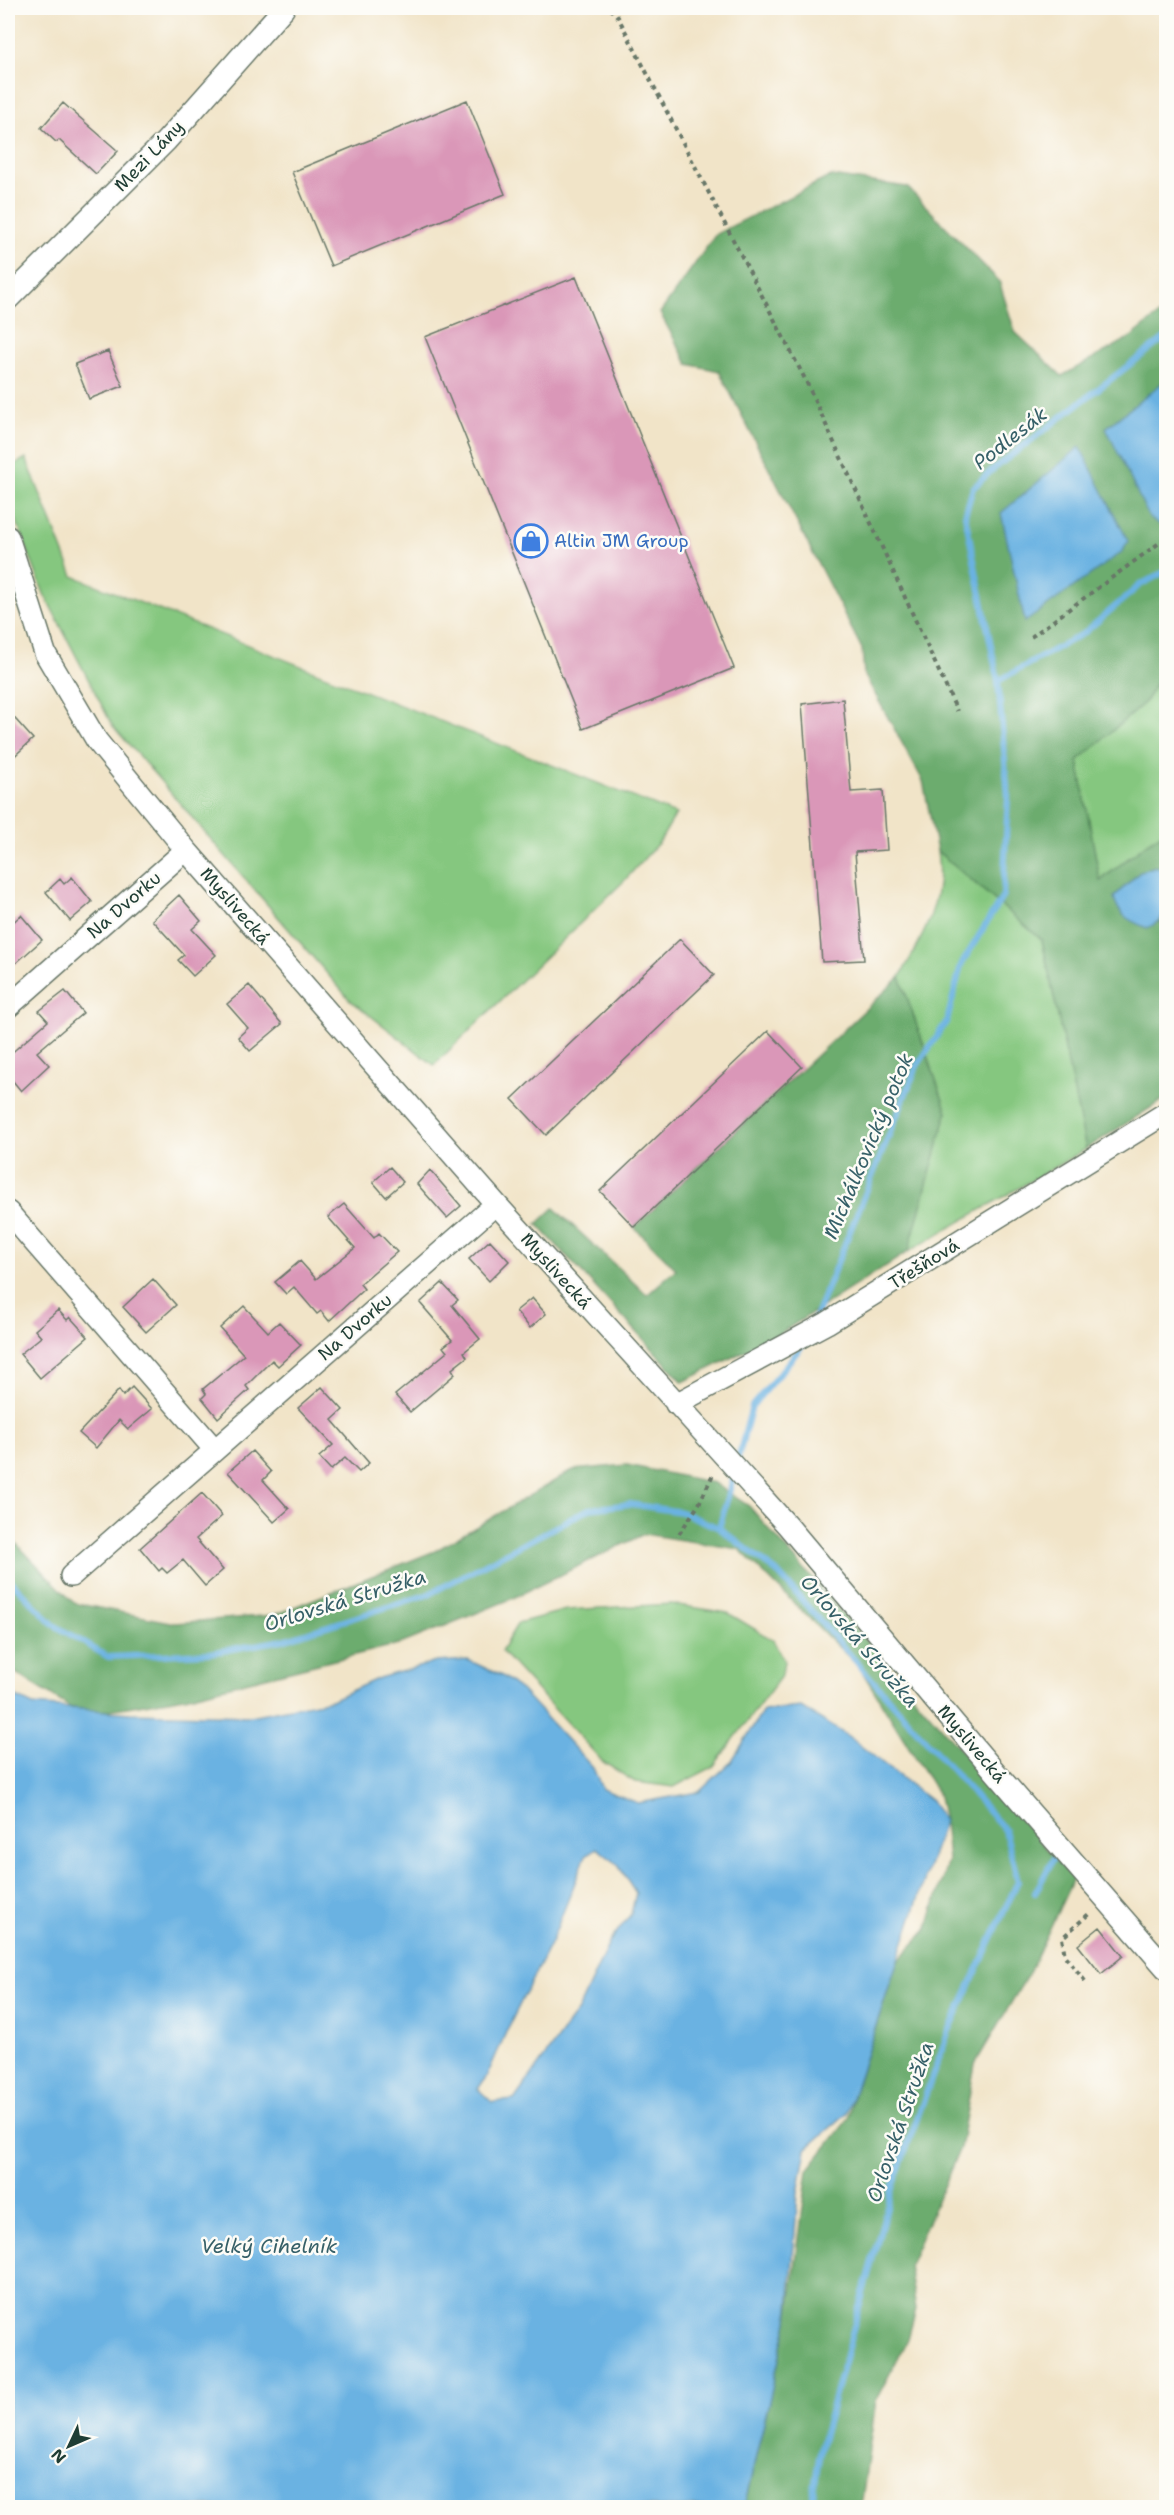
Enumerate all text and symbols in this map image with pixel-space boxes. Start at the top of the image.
street label: Mezi Lány [109,115,189,197]
water label: Podlesák [968,401,1053,475]
shop icon: Altin JM Group [513,523,549,559]
place label: Altin JM Group [554,529,689,553]
street label: Myslivecká [195,862,275,950]
street label: Na Dvorku [82,866,166,944]
water label: Michálkovický potok [817,1049,919,1243]
street label: Myslivecká [515,1228,597,1314]
street label: Třešňová [884,1233,964,1295]
street label: Na Dvorku [313,1288,397,1366]
water label: Orlovská Stružka [261,1563,429,1637]
water label: Orlovská Stružka [795,1569,925,1713]
street label: Myslivecká [932,1700,1012,1788]
water label: Orlovská Stružka [860,2038,940,2206]
water label: Velký Cihelník [201,2233,338,2259]
north arrow [39,2416,99,2476]
text: N [47,2444,71,2468]

